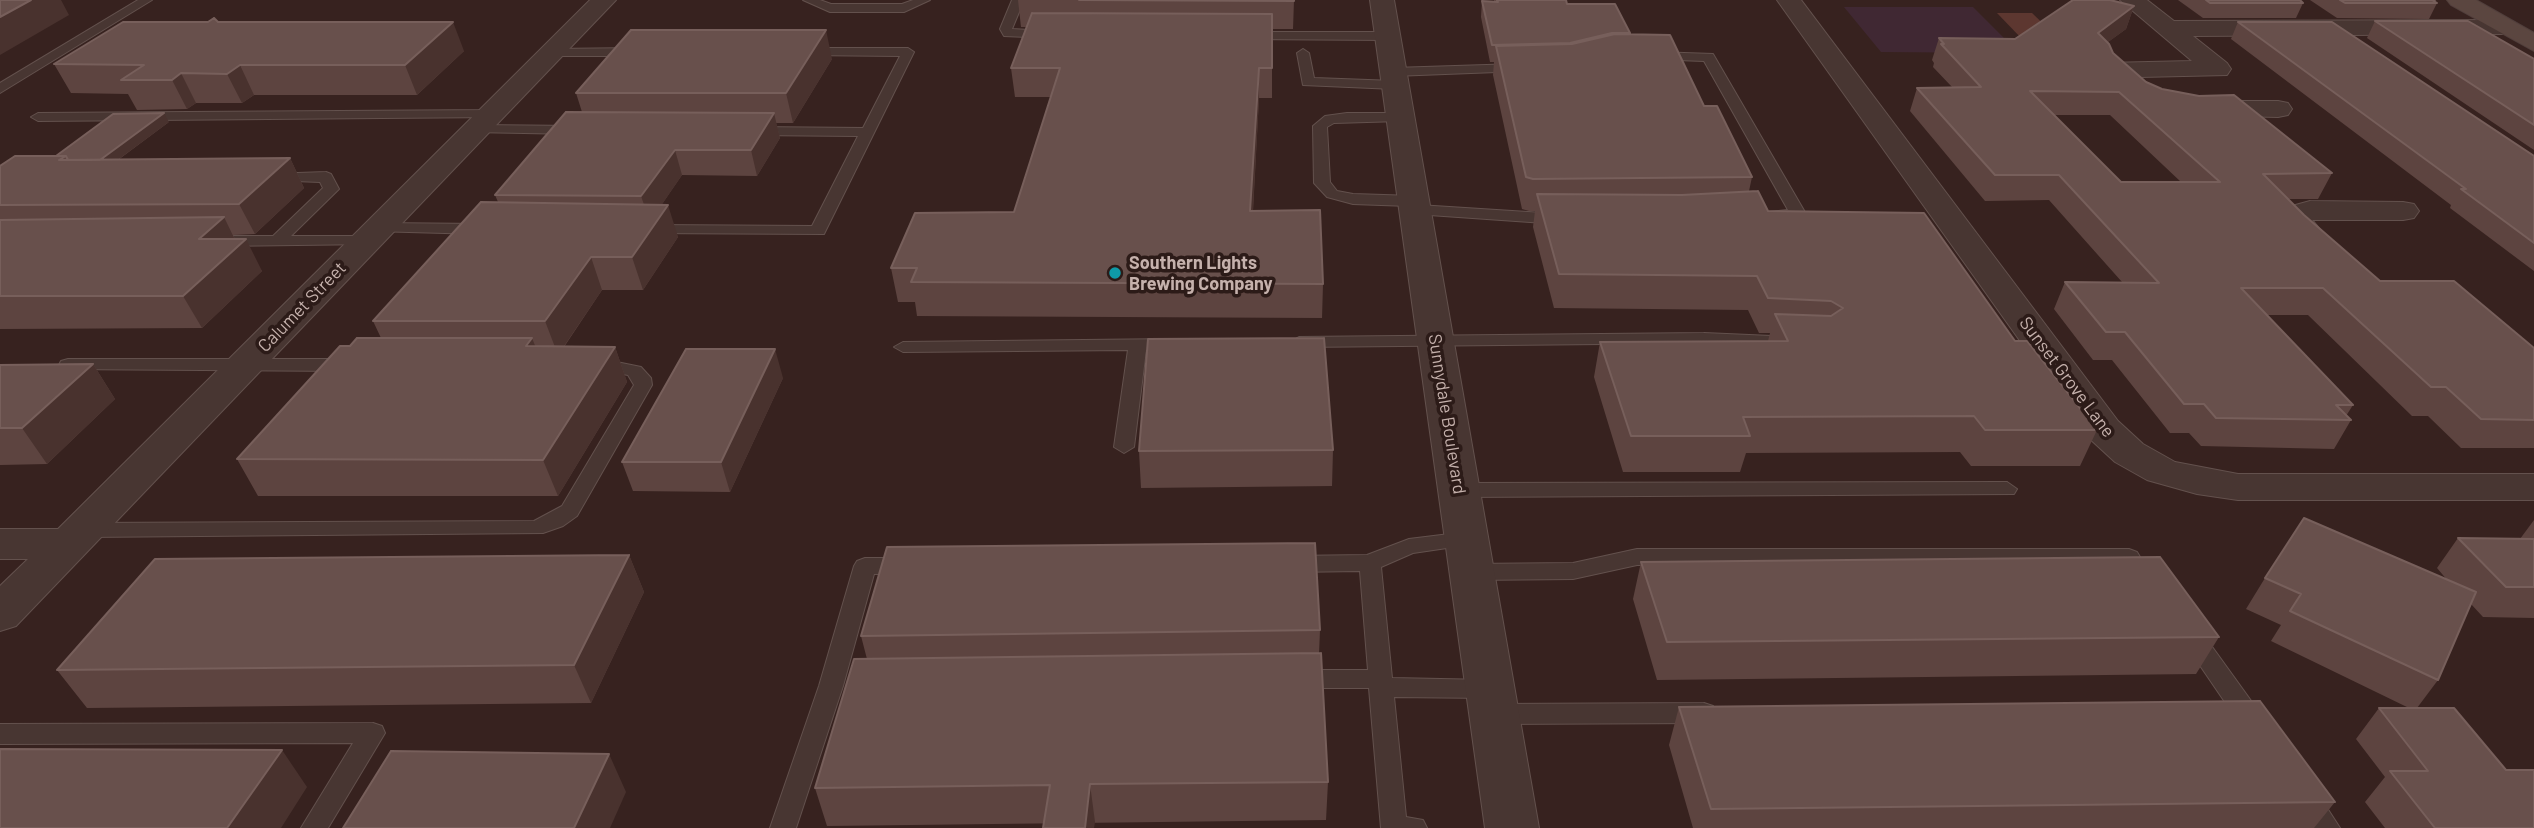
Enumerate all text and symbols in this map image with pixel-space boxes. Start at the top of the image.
place label: Southern Lights Brewing Company [1129,252,1273,294]
street label: Calumet Street [253,257,351,357]
marker: Southern Lights Brewing Company [1107,265,1123,281]
street label: Sunset Grove Lane [2015,313,2119,441]
street label: Sunnydale Boulevard [1424,332,1470,496]

